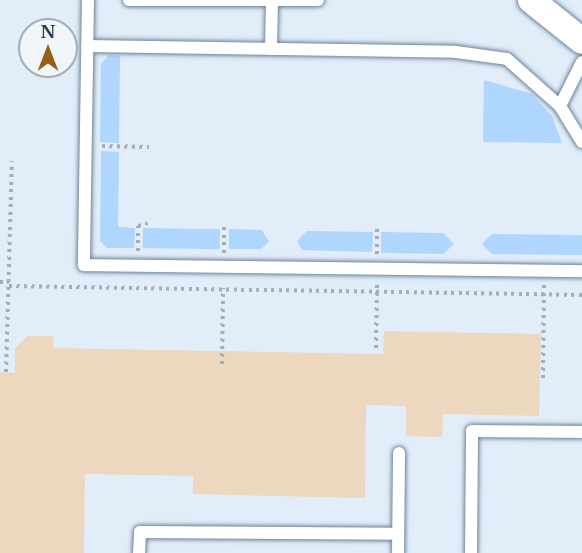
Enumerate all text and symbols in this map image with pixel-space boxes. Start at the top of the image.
north arrow [18,18,78,78]
text: N [40,22,56,42]

